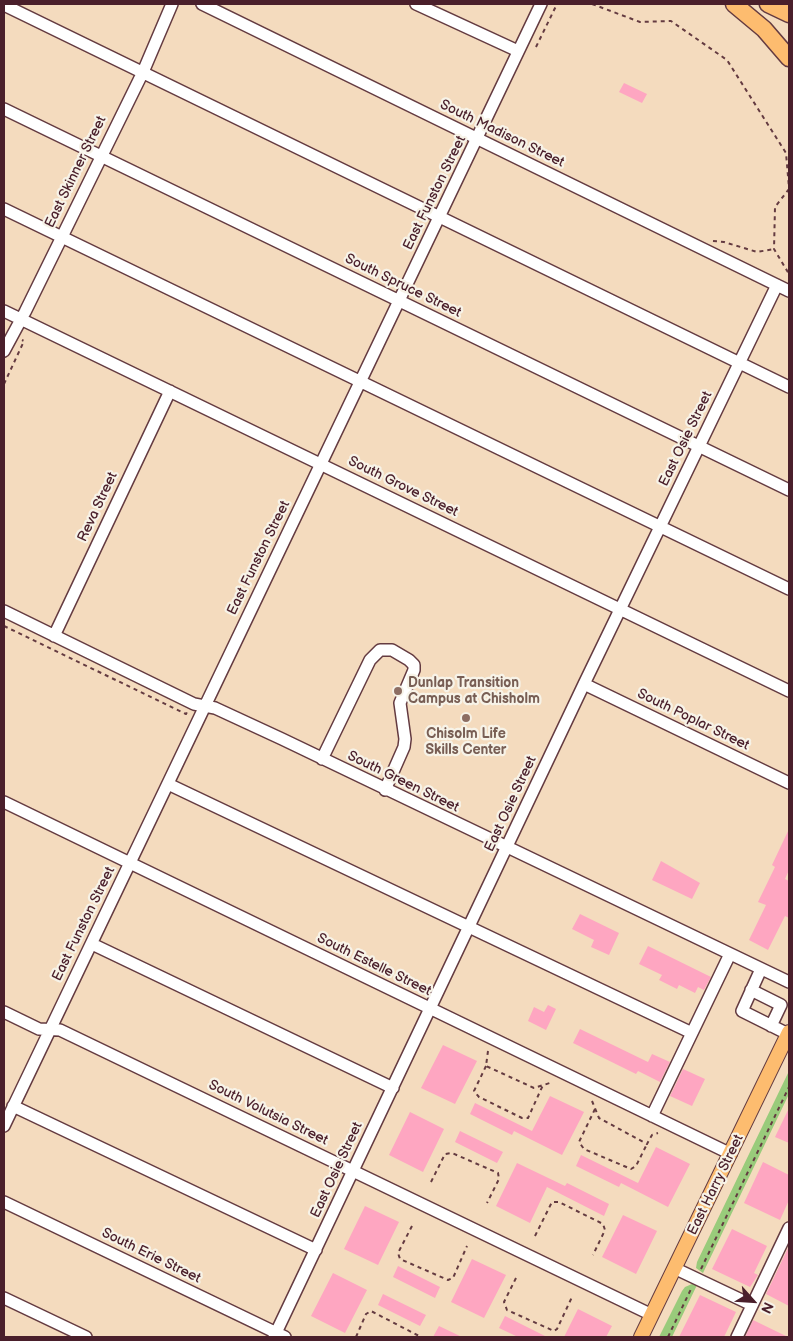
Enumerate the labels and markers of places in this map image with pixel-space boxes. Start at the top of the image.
place label: Dunlap Transition Campus at Chisholm [408,675,540,708]
marker: Dunlap Transition Campus at Chisholm [392,685,404,697]
marker: Chisolm Life Skills Center [460,712,472,724]
place label: Chisolm Life Skills Center [426,726,506,759]

